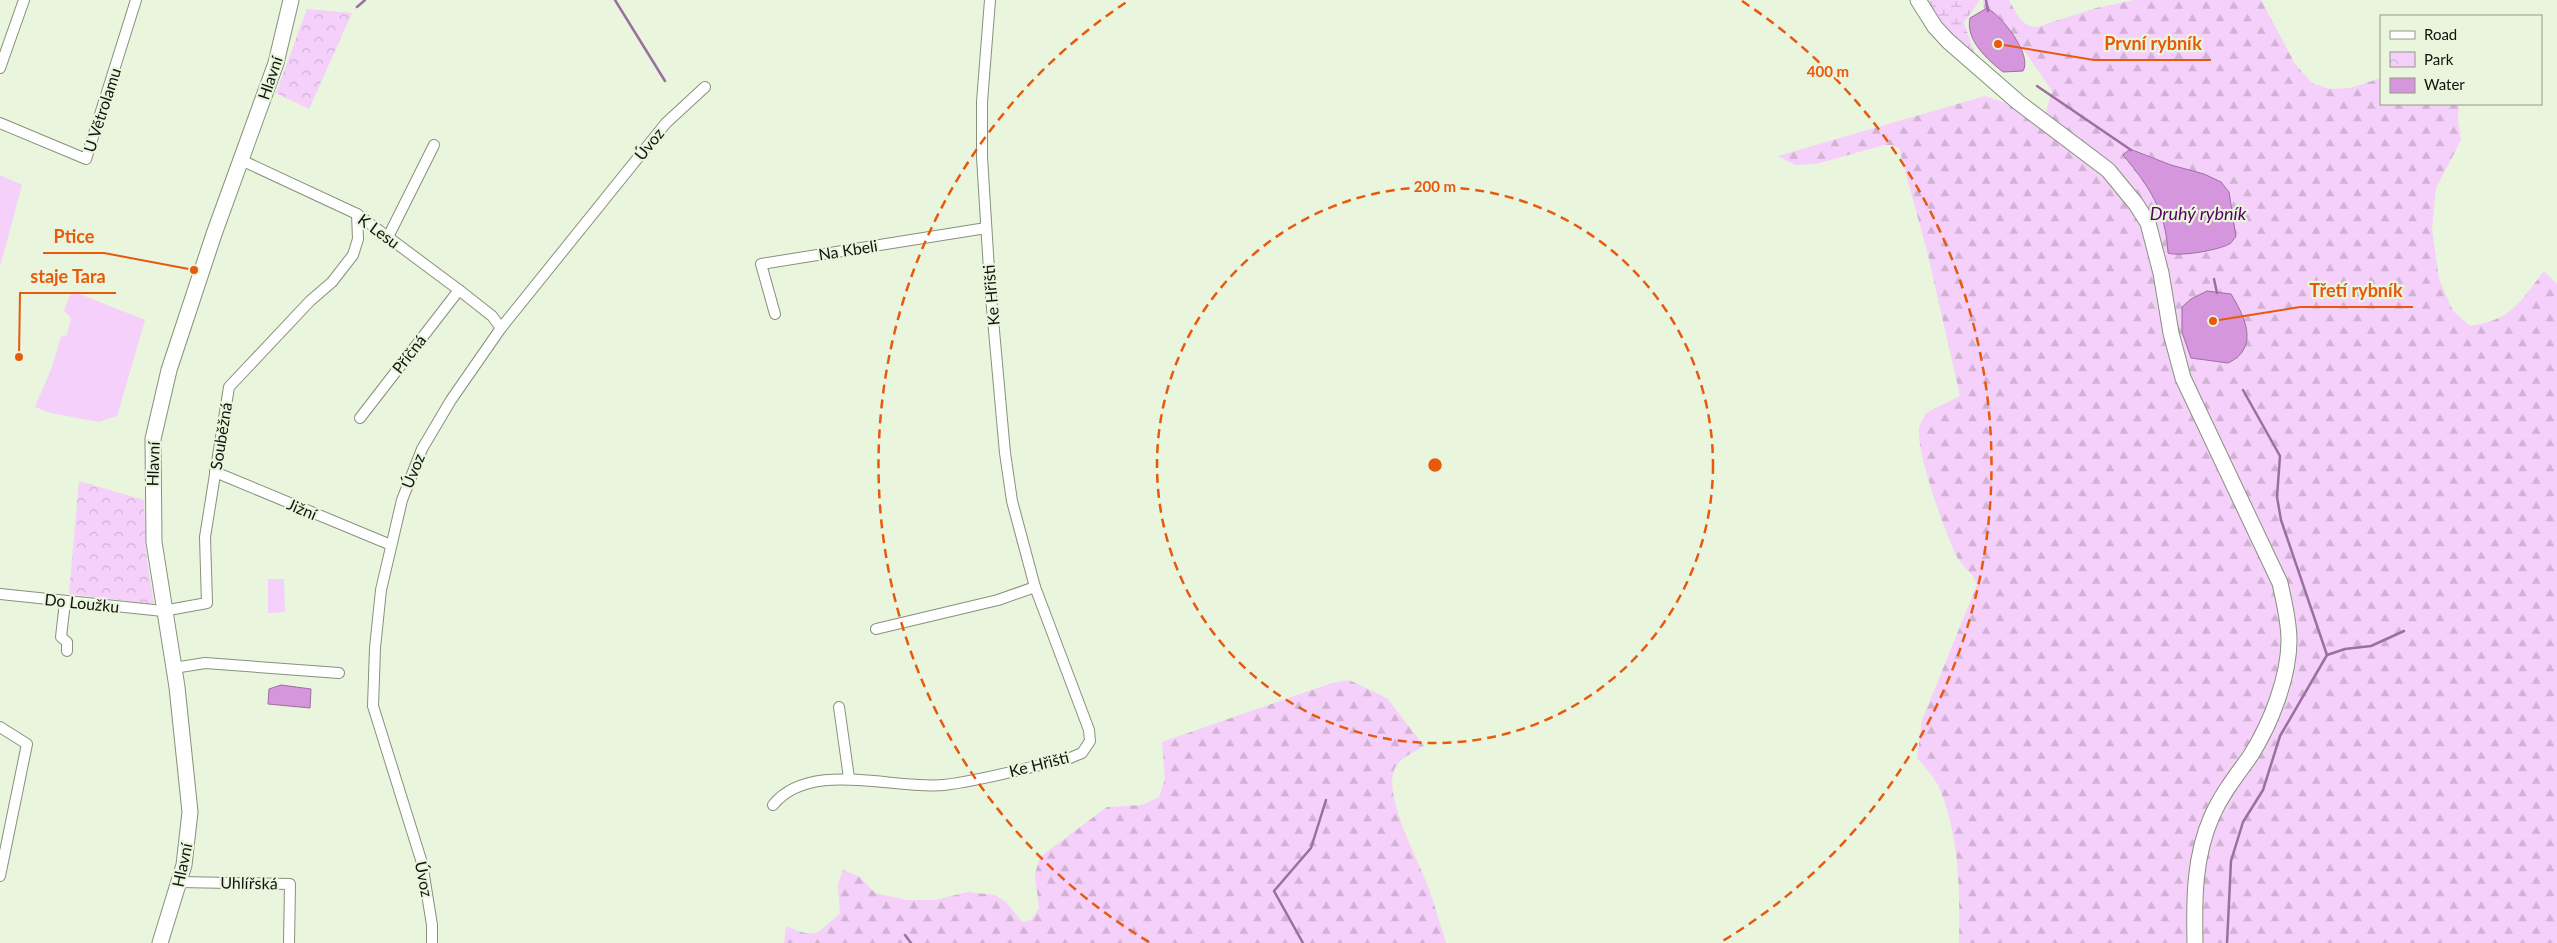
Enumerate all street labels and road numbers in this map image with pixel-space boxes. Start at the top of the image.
street label: Hlavní [253,53,286,102]
street label: U Větrolamu [79,65,124,154]
street label: Úvoz [630,124,667,164]
street label: K Lesu [355,209,404,252]
street label: Na Kbeli [817,235,879,264]
street label: Ke Hřišti [978,264,1003,326]
street label: Příčná [388,331,430,377]
street label: Souběžná [206,401,235,471]
street label: Hlavní [142,440,163,487]
street label: Úvoz [397,451,428,491]
street label: Jižní [284,494,321,524]
street label: Do Loužku [44,589,120,616]
street label: Ke Hřišti [1007,747,1071,780]
street label: Hlavní [168,840,196,889]
street label: Úvoz [412,859,437,898]
street label: Uhlířská [220,873,278,892]

